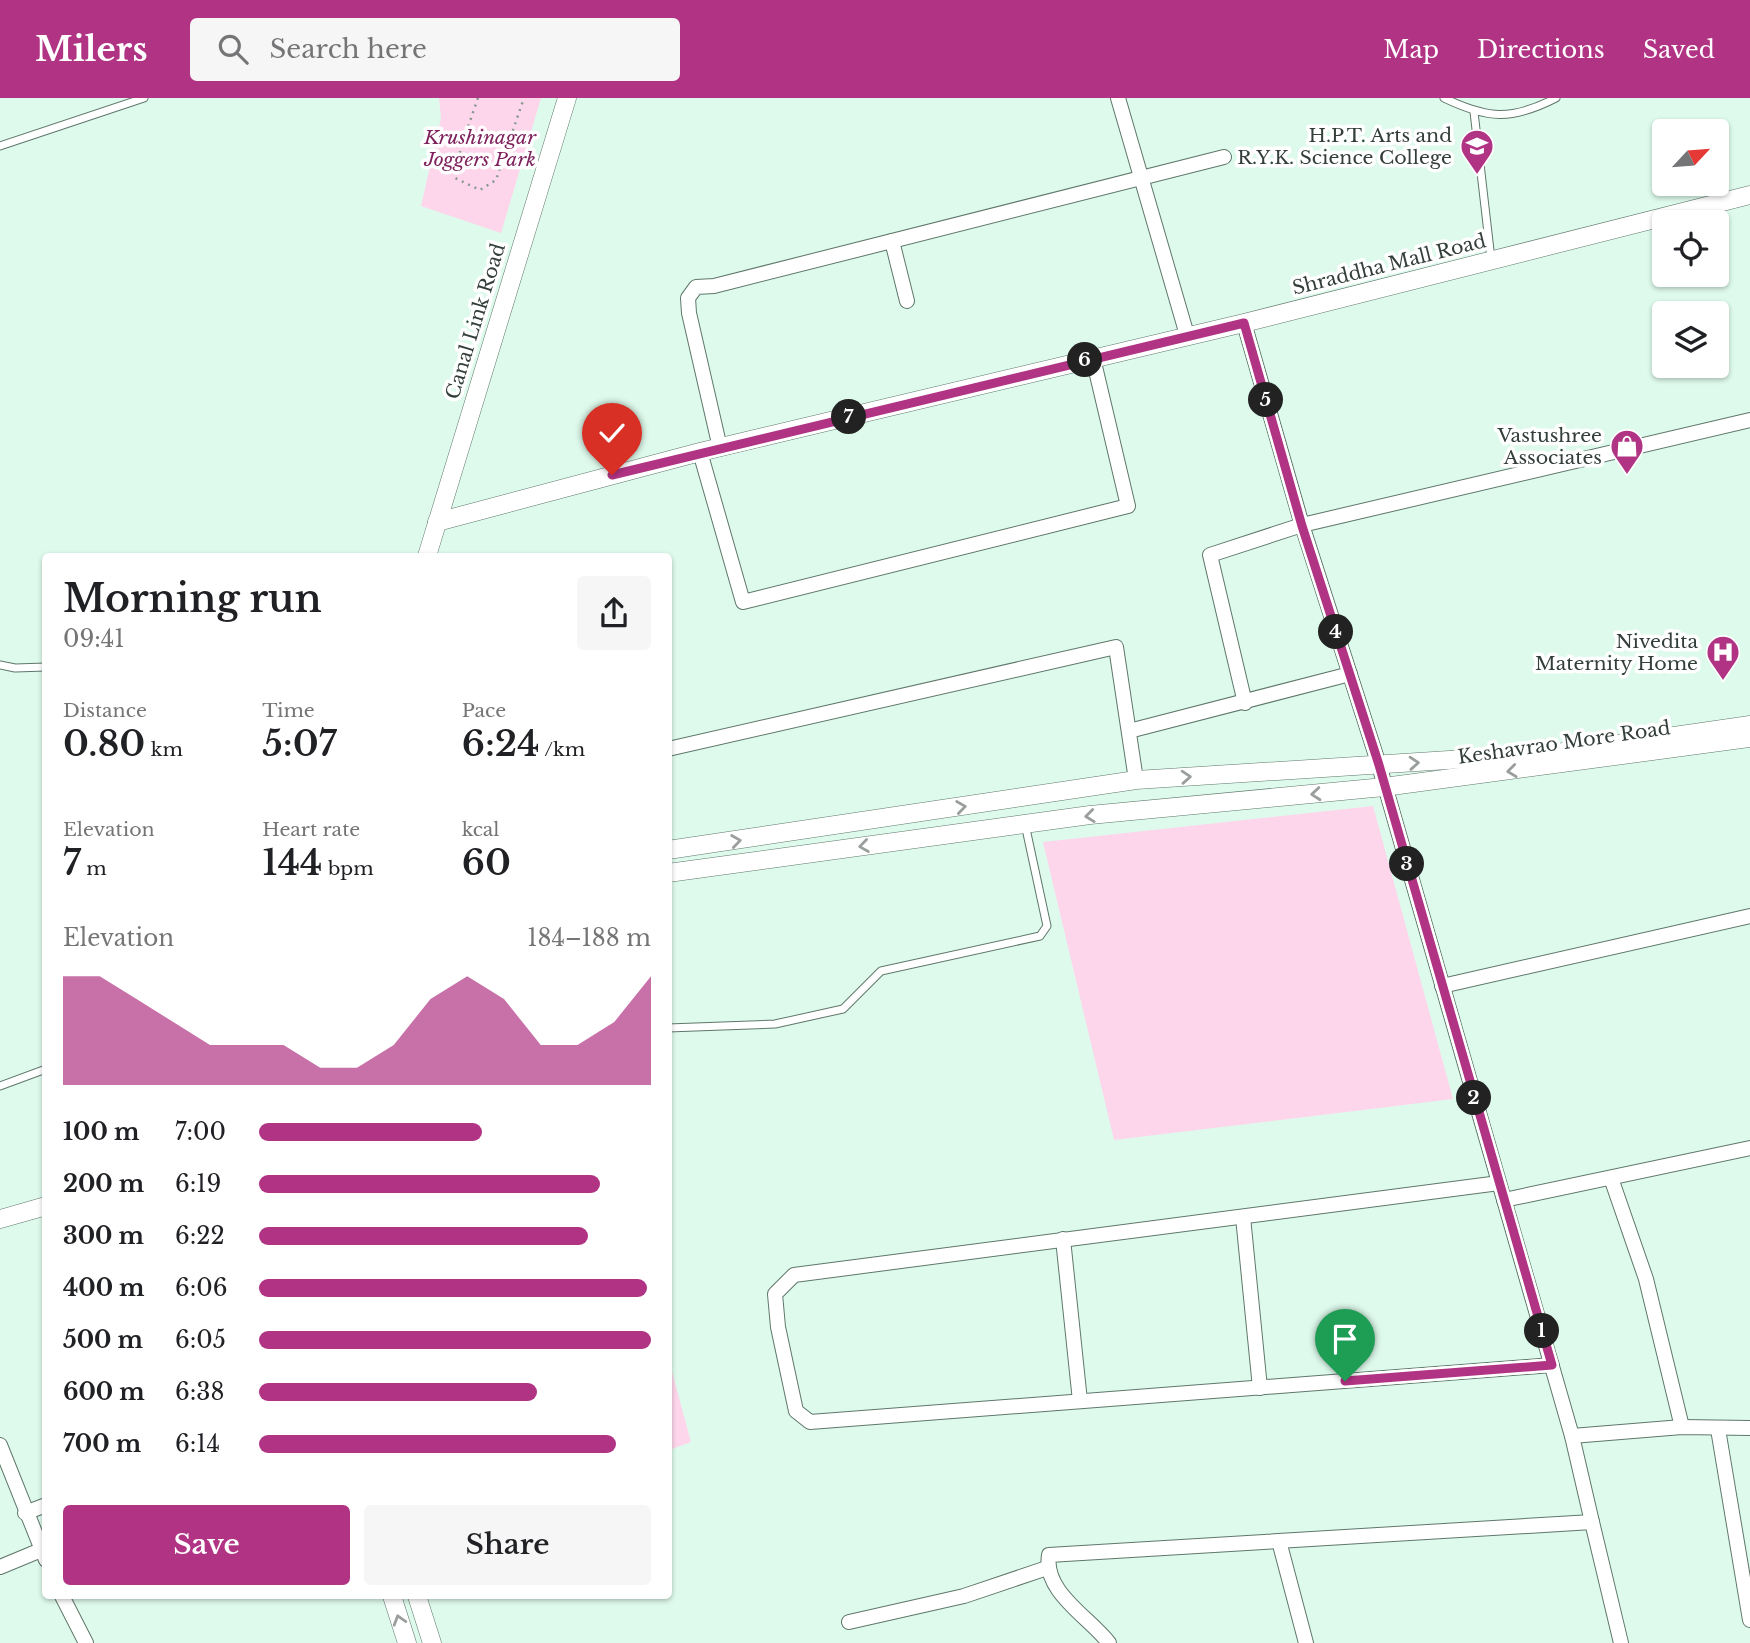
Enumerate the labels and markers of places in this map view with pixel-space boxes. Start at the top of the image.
place label: H.P.T. Arts and R.Y.K. Science College [1237,124,1452,169]
school or university icon: H.P.T. Arts and R.Y.K. Science College [1458,127,1496,176]
pin: 6 [1068,342,1102,378]
pin: 5 [1248,382,1284,418]
pin: 7 [832,400,866,434]
pin [582,403,642,475]
place label: Vastushree Associates [1497,424,1602,469]
shop icon: Vastushree Associates [1608,427,1646,476]
pin: 4 [1318,614,1354,650]
place label: Nivedita Maternity Home [1535,630,1698,675]
hospital icon: Nivedita Maternity Home [1704,633,1742,682]
pin: 3 [1390,846,1424,882]
pin: 2 [1456,1080,1492,1116]
pin [1315,1309,1375,1381]
pin: 1 [1524,1314,1560,1348]

